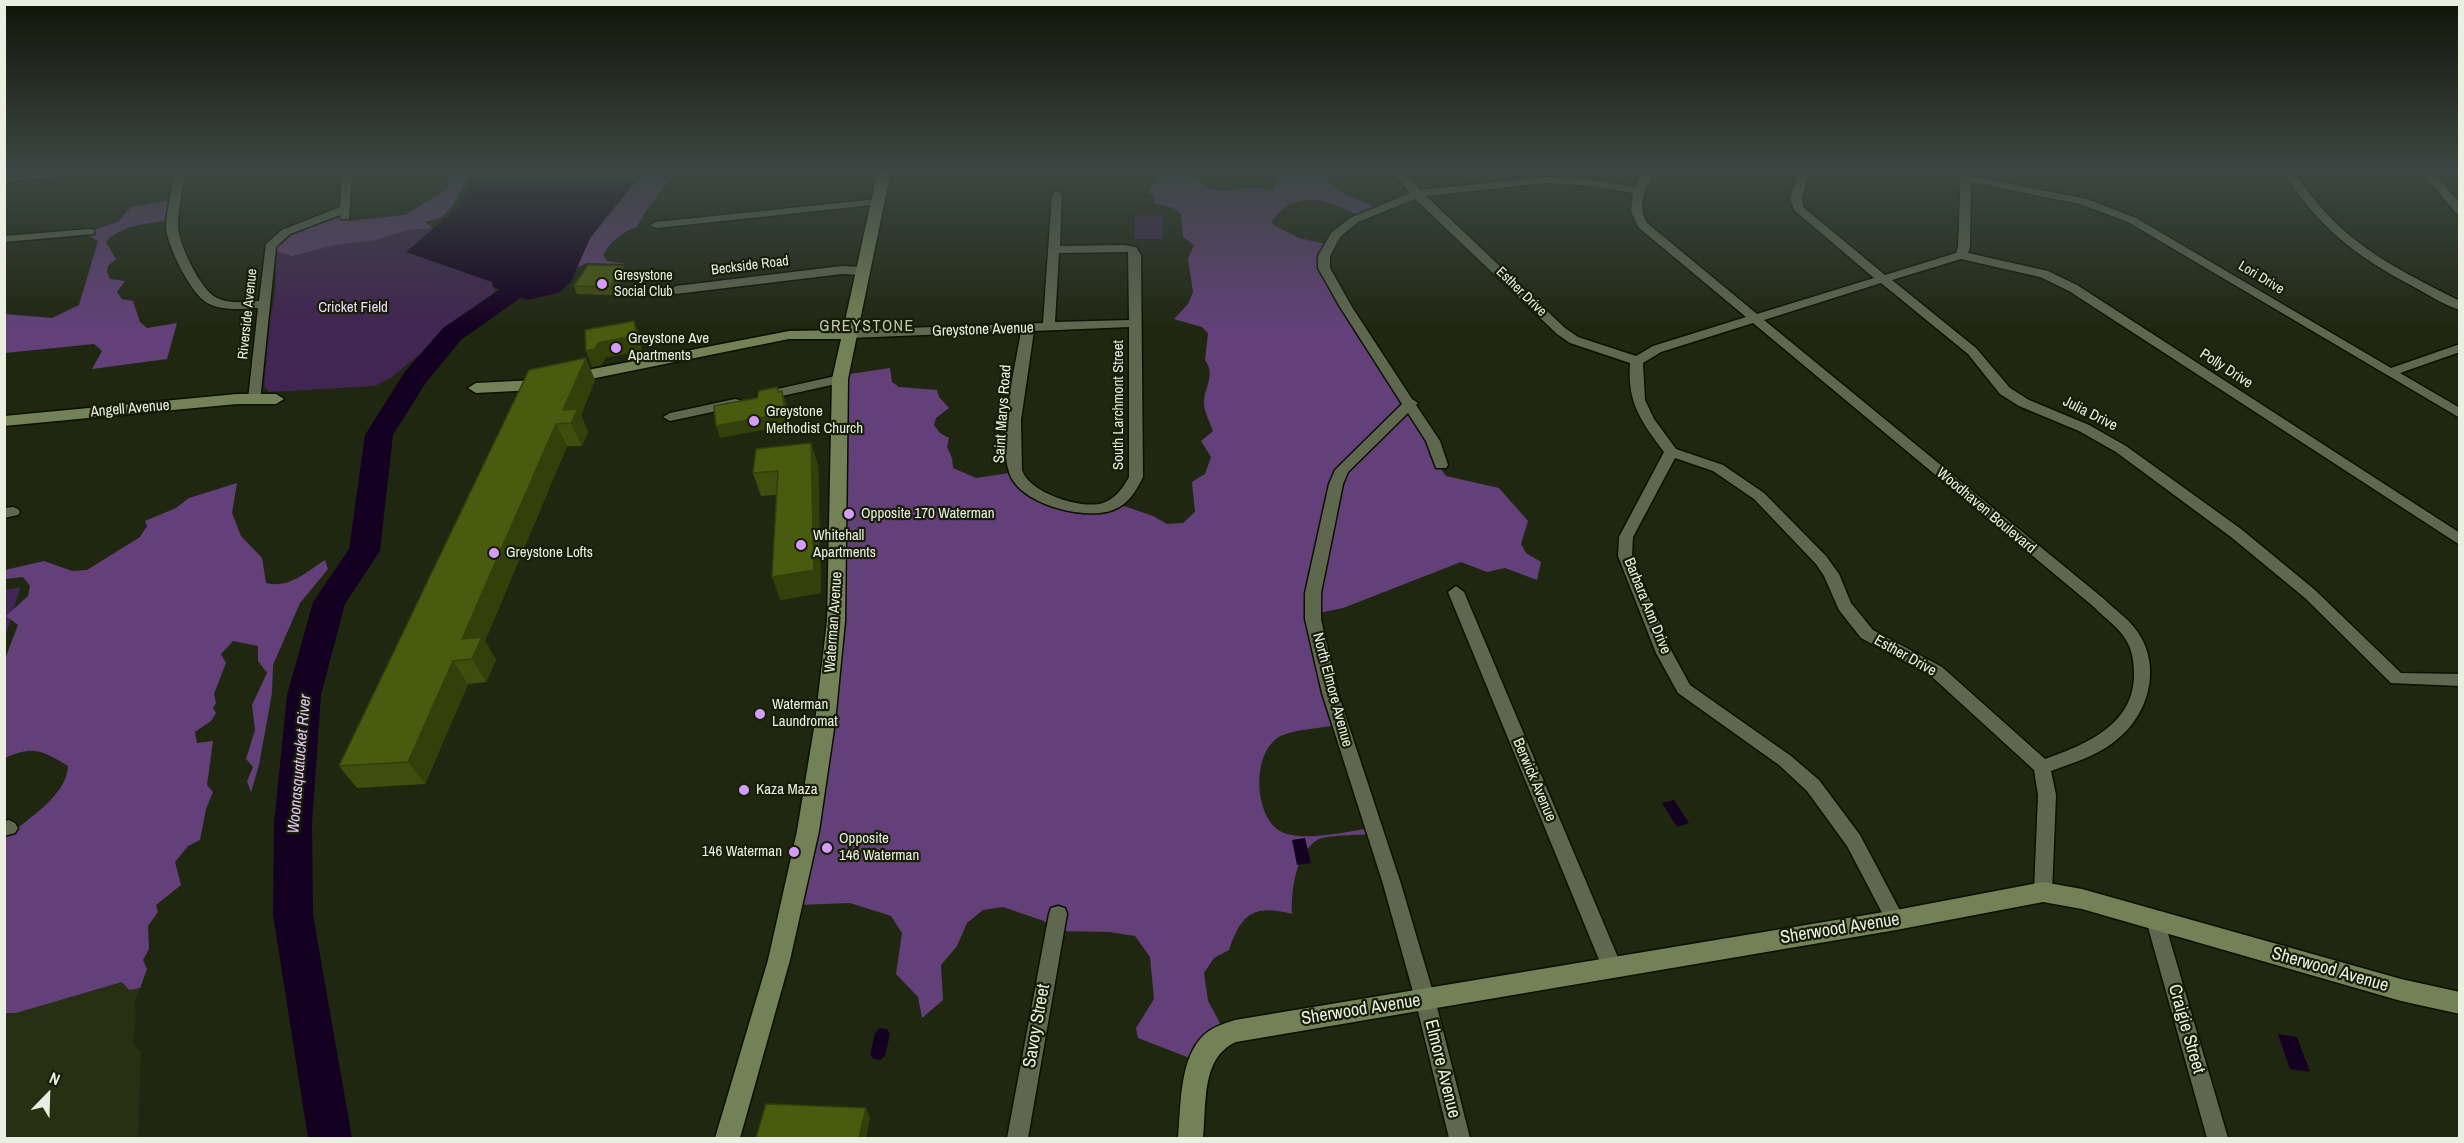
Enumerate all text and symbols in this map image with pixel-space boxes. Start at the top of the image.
street label: Beckside Road [710,253,790,279]
street label: Lori Drive [2235,258,2287,298]
street label: Esther Drive [1492,264,1550,320]
street label: Riverside Avenue [235,268,261,360]
place label: Gresystone Social Club [614,268,673,300]
marker: Gresystone Social Club [595,277,609,291]
park label: Cricket Field [318,299,388,317]
district label: GREYSTONE [819,317,915,337]
street label: Greystone Avenue [932,319,1034,341]
place label: Greystone Ave Apartments [628,330,709,365]
street label: South Larchmont Street [1110,340,1128,470]
marker: Greystone Ave Apartments [609,341,623,355]
street label: Polly Drive [2196,345,2256,393]
street label: Saint Marys Road [991,364,1015,464]
street label: Julia Drive [2060,393,2120,435]
street label: Angell Avenue [90,397,170,421]
place label: Greystone Methodist Church [766,403,863,438]
marker: Greystone Methodist Church [747,414,761,428]
street label: Woodhaven Boulevard [1933,464,2039,558]
place label: Opposite 170 Waterman [861,505,995,523]
marker: Opposite 170 Waterman [842,507,856,521]
place label: Whitehall Apartments [813,527,876,562]
marker: Whitehall Apartments [794,538,808,552]
place label: Greystone Lofts [506,544,593,562]
marker: Greystone Lofts [487,546,501,560]
street label: Barbara Ann Drive [1620,555,1674,657]
street label: Waterman Avenue [821,571,847,673]
street label: North Elmore Avenue [1308,631,1356,749]
street label: Esther Drive [1871,632,1939,680]
water label: Woonasquatucket River [284,694,316,834]
place label: Waterman Laundromat [772,696,838,731]
marker: Waterman Laundromat [753,707,767,721]
street label: Berwick Avenue [1508,736,1560,824]
place label: Kaza Maza [756,781,818,799]
marker: Kaza Maza [737,783,751,797]
place label: Opposite 146 Waterman [839,830,919,865]
marker: Opposite 146 Waterman [820,841,834,855]
place label: 146 Waterman [702,843,782,861]
marker: 146 Waterman [787,845,801,859]
street label: Sherwood Avenue [1779,909,1901,949]
street label: Sherwood Avenue [2269,943,2391,997]
street label: Craigie Street [2163,982,2209,1076]
street label: Savoy Street [1019,983,1055,1069]
street label: Sherwood Avenue [1300,990,1422,1030]
street label: Elmore Avenue [1419,1018,1465,1120]
north arrow [18,1065,78,1125]
text: N [46,1066,64,1090]

